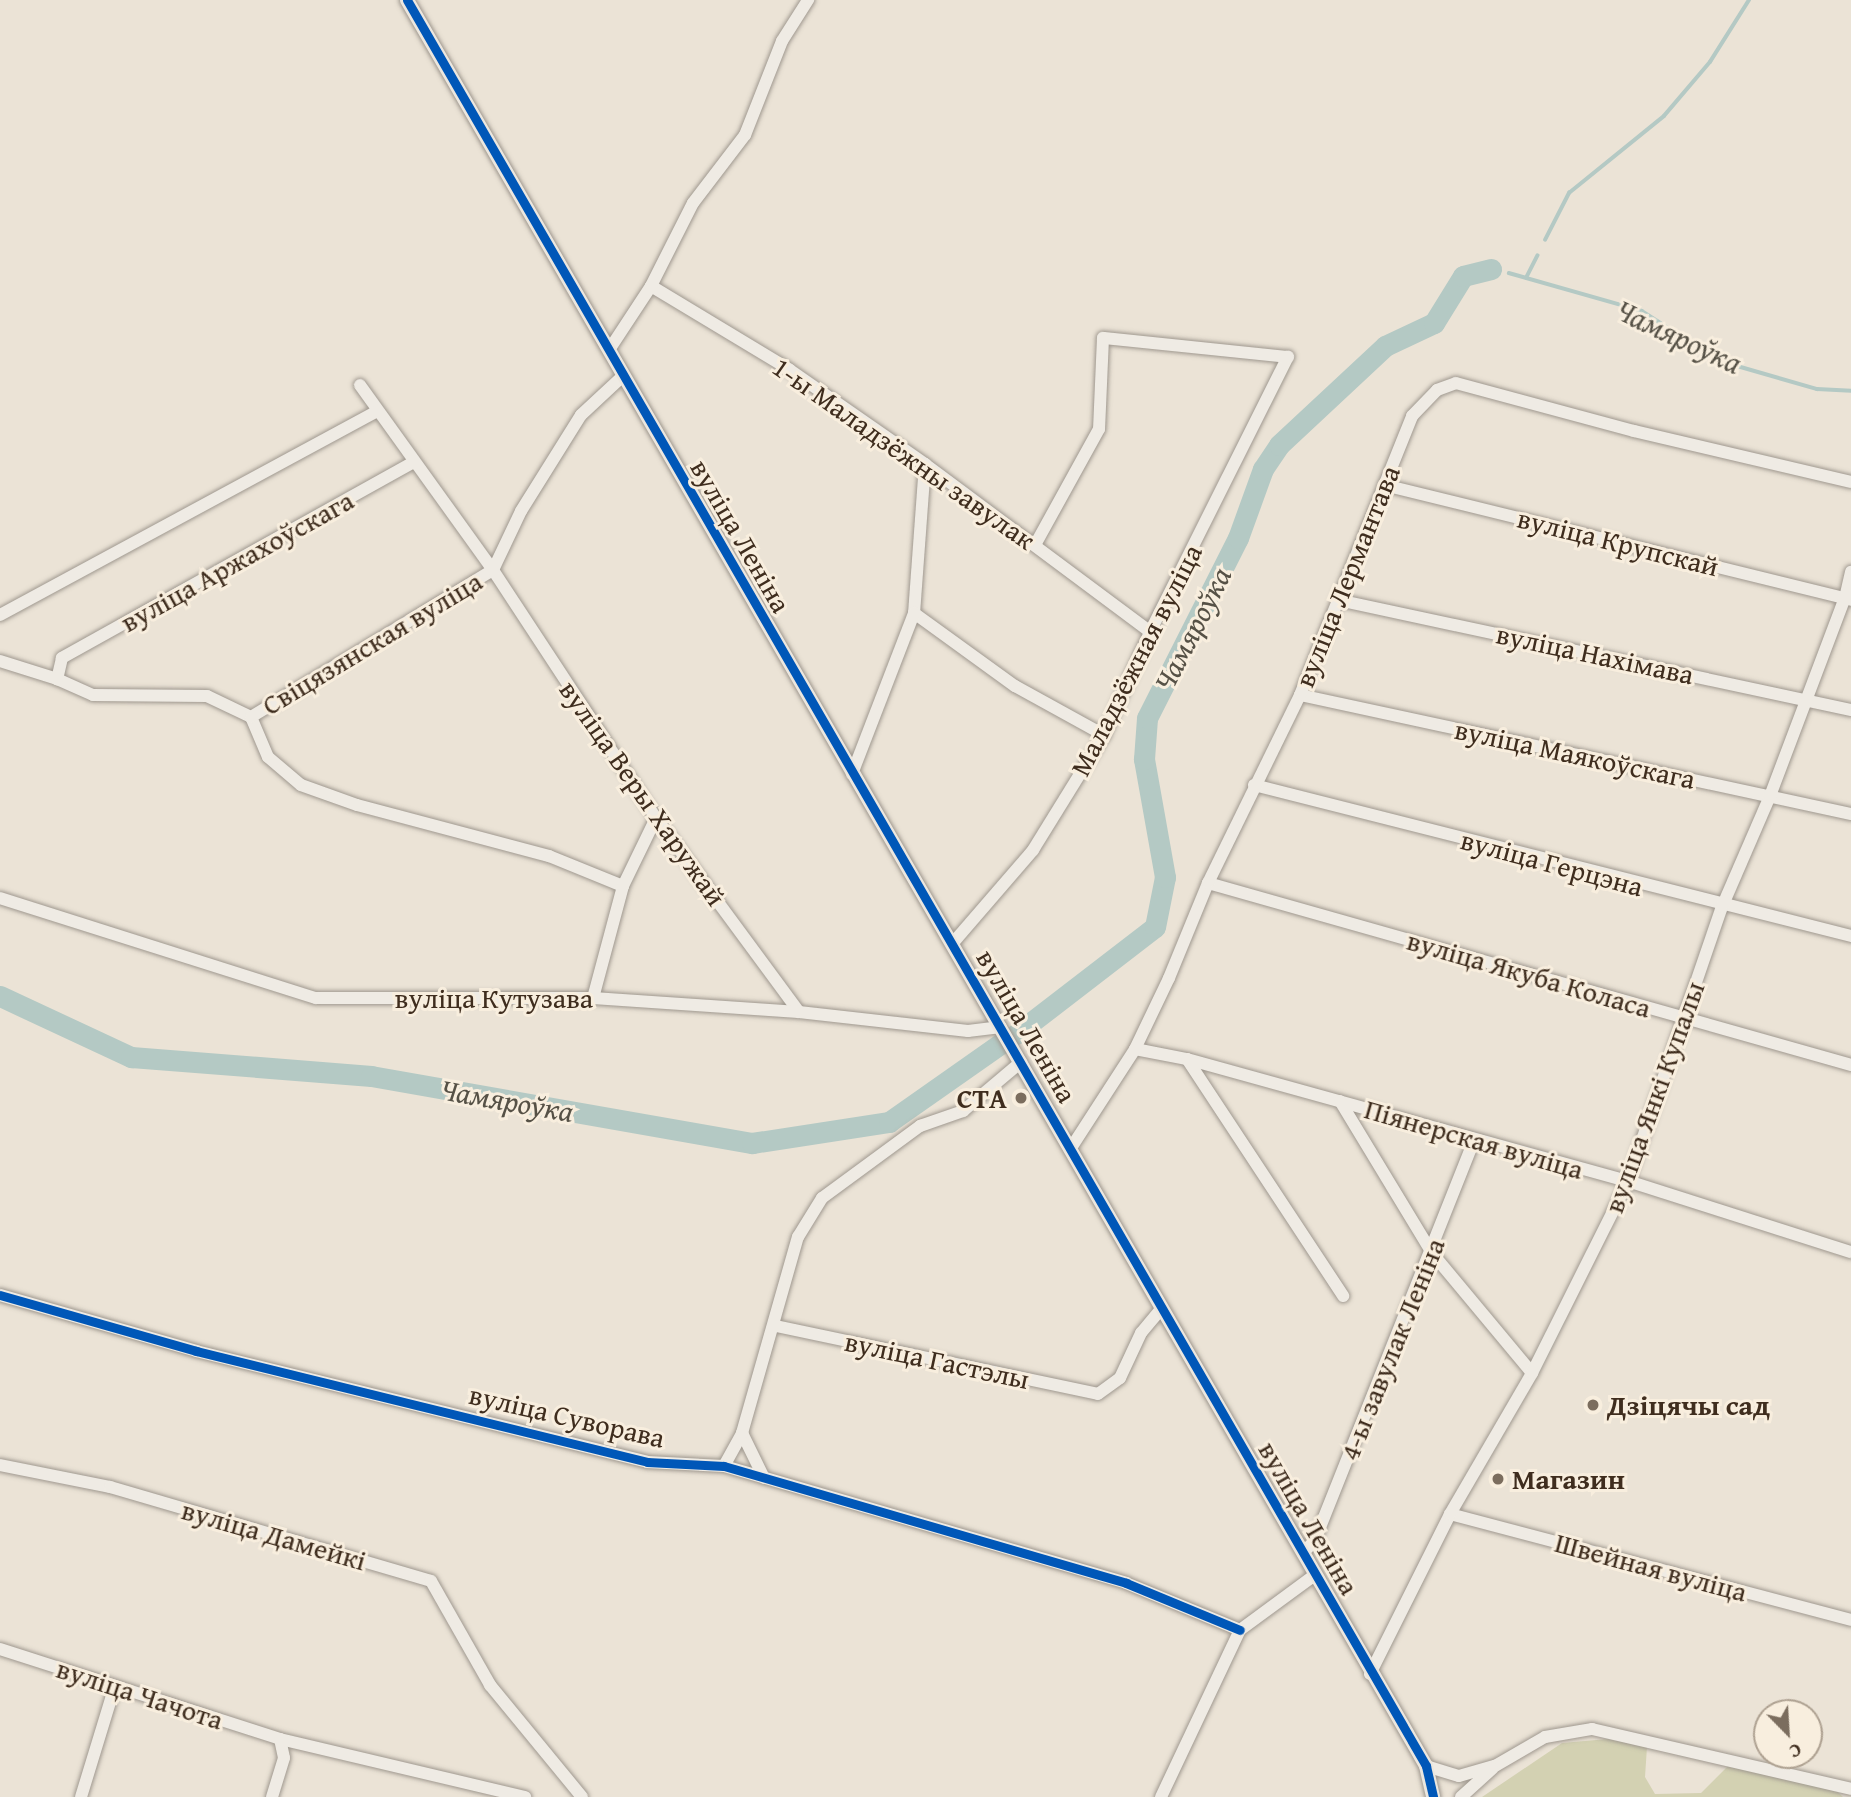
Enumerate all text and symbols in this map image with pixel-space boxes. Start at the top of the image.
water label: Чамяроўка [1610,291,1748,381]
street label: 1-ы Маладзёжны завулак [766,350,1042,556]
street label: вуліца Леніна [684,453,798,619]
street label: вуліца Лермантава [1287,460,1407,692]
street label: вуліца Аржахоўскага [115,483,359,639]
street label: вуліца Крупскай [1514,501,1722,583]
street label: Маладзёжная вуліца [1063,539,1209,781]
water label: Чамяроўка [1145,561,1239,697]
street label: Свіцязянская вуліца [256,564,488,722]
street label: вуліца Нахімава [1493,617,1697,691]
street label: вуліца Веры Харужай [553,674,733,912]
street label: вуліца Маякоўскага [1452,712,1698,796]
street label: вуліца Герцэна [1457,823,1647,903]
street label: вуліца Якуба Коласа [1403,923,1655,1025]
street label: вуліца Леніна [970,943,1084,1109]
street label: вуліца Янкі Купалы [1597,977,1711,1217]
street label: вуліца Кутузава [395,981,593,1015]
water label: Чамяроўка [438,1071,576,1129]
place label: СТА [957,1081,1007,1115]
marker: СТА [1013,1090,1029,1106]
street label: Піянерская вуліца [1361,1092,1587,1186]
street label: 4-ы завулак Леніна [1332,1233,1452,1465]
street label: вуліца Гастэлы [842,1324,1032,1396]
street label: вуліца Суворава [466,1377,668,1455]
place label: Дзіцячы сад [1607,1388,1770,1422]
marker: Дзіцячы сад [1585,1397,1601,1413]
street label: вуліца Леніна [1252,1435,1366,1601]
place label: Магазин [1512,1462,1625,1496]
marker: Магазин [1490,1471,1506,1487]
street label: вуліца Дамейкі [178,1493,370,1577]
street label: Швейная вуліца [1551,1525,1751,1609]
street label: вуліца Чачота [52,1651,228,1737]
north arrow [1753,1699,1823,1769]
text: С [1785,1736,1806,1766]

